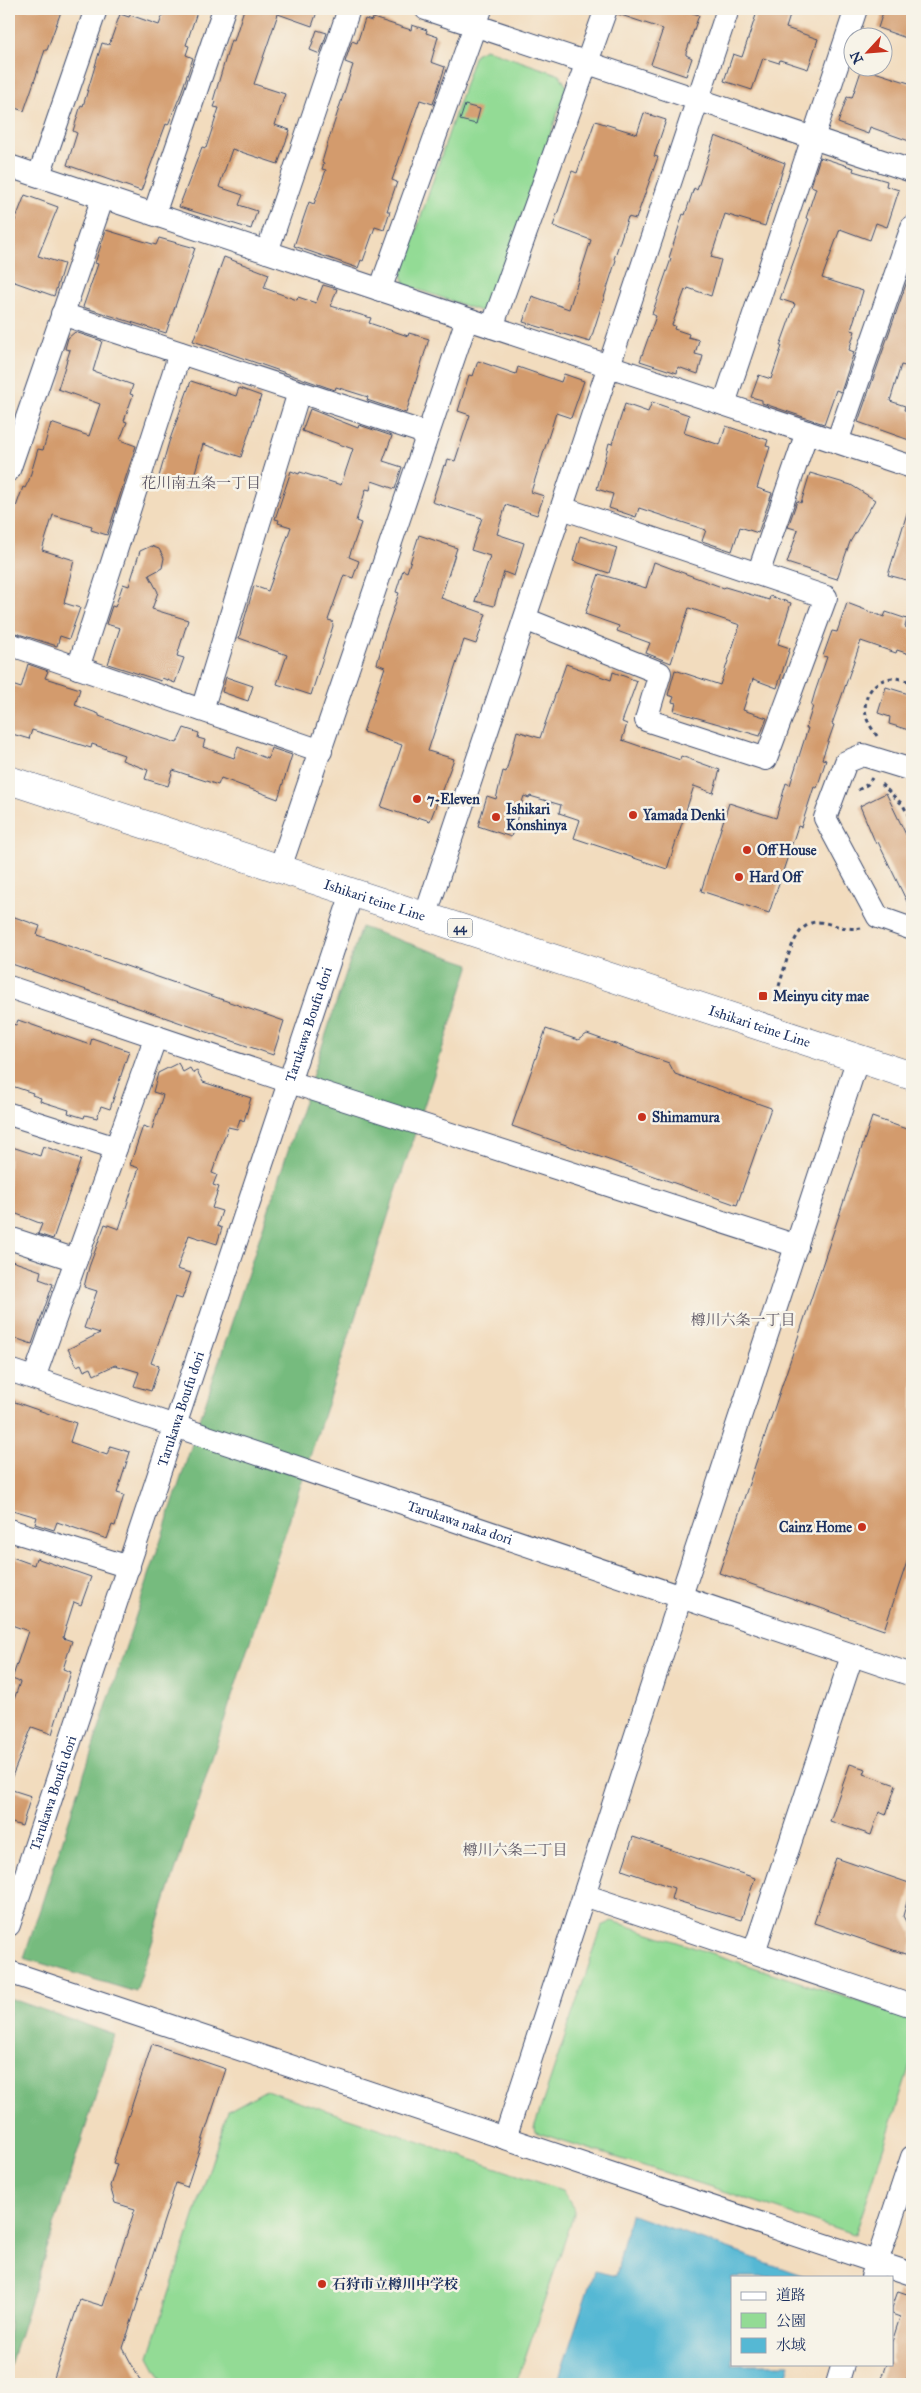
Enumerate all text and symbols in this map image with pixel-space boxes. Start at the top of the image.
north arrow [844,28,894,78]
text: N [846,48,867,67]
district label: 花川南五条一丁目 [141,474,261,492]
place label: 7-Eleven [427,791,480,808]
marker: 7-Eleven [411,793,423,805]
place label: Ishikari Konshinya [506,801,568,835]
place label: Yamada Denki [642,807,726,824]
marker: Yamada Denki [627,809,639,821]
marker: Ishikari Konshinya [490,811,502,823]
place label: Off House [757,842,817,859]
marker: Off House [741,844,753,856]
place label: Hard Off [749,869,804,886]
marker: Hard Off [733,871,745,883]
street label: Ishikari teine Line [322,875,428,925]
road number: 44 [448,918,472,938]
street label: Tarukawa Boufu dori [281,965,335,1084]
place label: Meinyu city mae [773,988,869,1006]
marker: Meinyu city mae [757,990,769,1002]
street label: Ishikari teine Line [707,1002,813,1051]
place label: Shimamura [652,1109,721,1126]
marker: Shimamura [636,1111,648,1123]
district label: 樽川六条一丁目 [690,1311,796,1329]
street label: Tarukawa Boufu dori [154,1349,208,1469]
street label: Tarukawa naka dori [405,1497,515,1548]
place label: Cainz Home [779,1519,852,1536]
marker: Cainz Home [856,1521,868,1533]
street label: Tarukawa Boufu dori [26,1733,80,1853]
district label: 樽川六条二丁目 [462,1841,568,1859]
place label: 石狩市立樽川中学校 [332,2276,458,2293]
legend [731,2276,894,2366]
marker: 石狩市立樽川中学校 [316,2278,328,2290]
text: 道路 [776,2286,806,2304]
text: 公園 [776,2312,806,2330]
text: 水域 [776,2336,806,2354]

